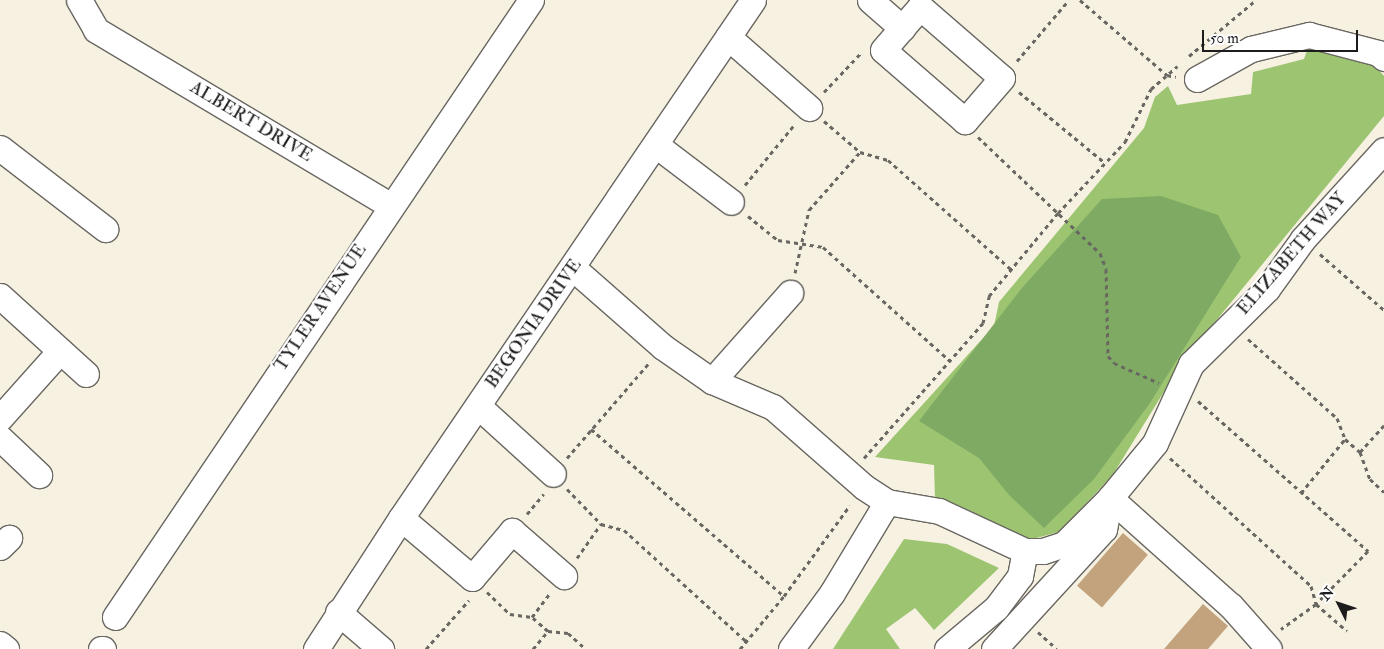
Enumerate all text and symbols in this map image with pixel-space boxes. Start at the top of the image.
scale bar [1204,20,1360,52]
text: 50 m [1210,29,1239,48]
street label: ALBERT DRIVE [186,77,316,167]
street label: ELIZABETH WAY [1233,188,1351,320]
street label: TYLER AVENUE [270,240,372,376]
street label: BEGONIA DRIVE [481,255,587,393]
north arrow [1314,579,1364,629]
text: N [1317,584,1338,604]

